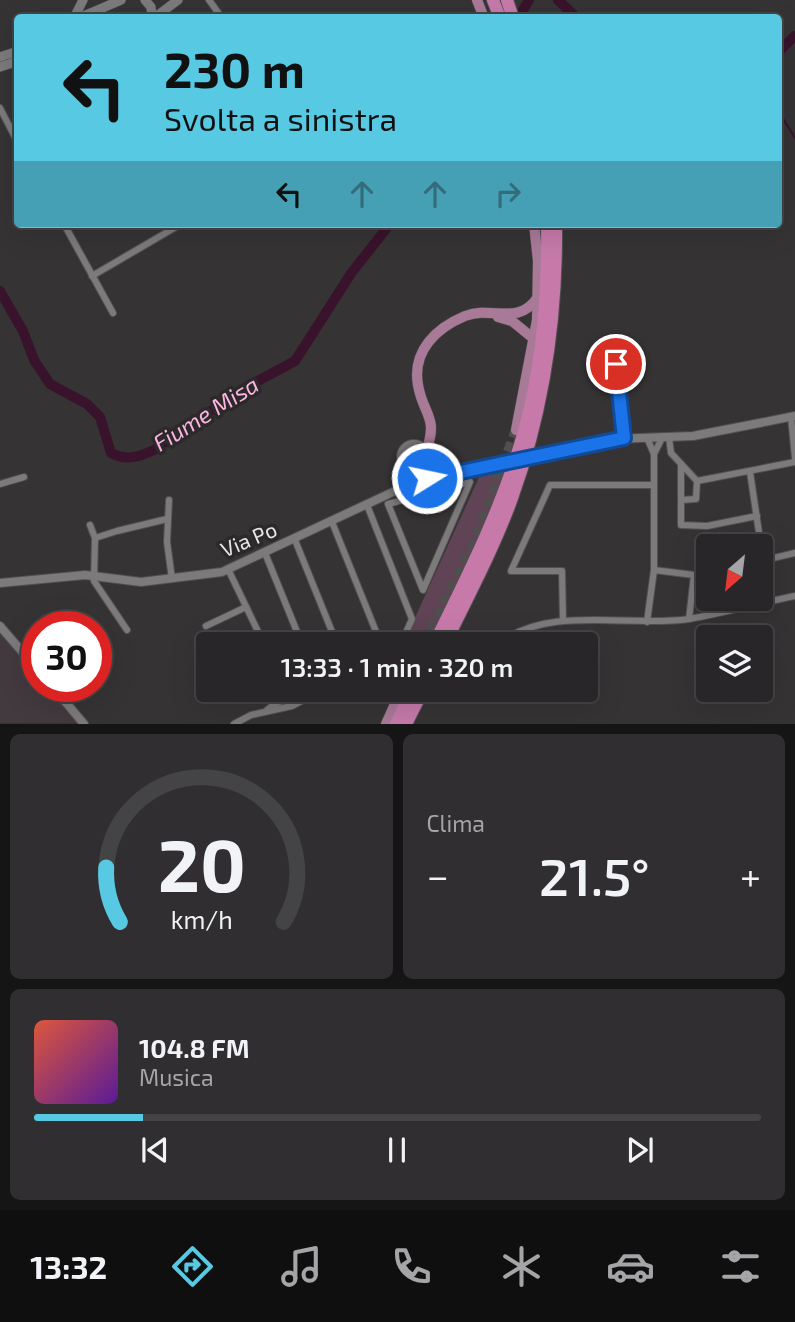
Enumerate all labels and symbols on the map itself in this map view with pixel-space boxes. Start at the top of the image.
pin [586,334,646,394]
water label: Fiume Misa [147,370,263,457]
position arrow [390,441,464,515]
street label: Via Po [217,516,280,562]
north arrow [696,534,774,611]
speed limit sign: 30 [21,611,112,702]

